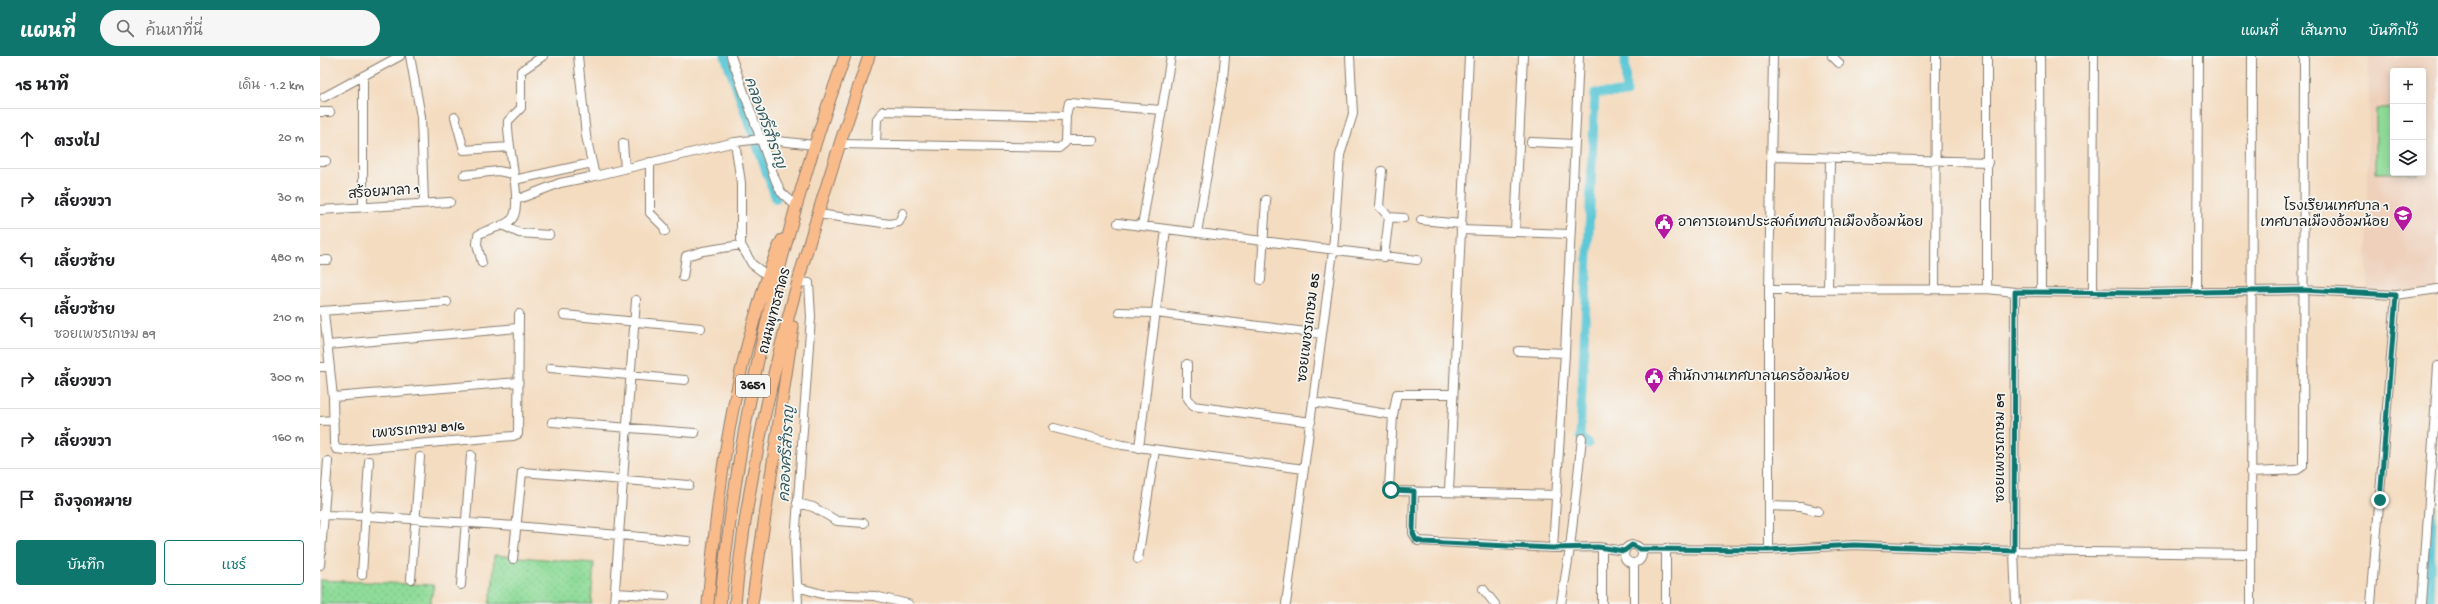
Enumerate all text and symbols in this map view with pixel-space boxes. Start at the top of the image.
search box [100,10,380,46]
icon: search [114,17,136,39]
text: แผนที่ [20,22,76,45]
text: ค้นหาที่นี่ [146,23,203,41]
text: แผนที่ [2241,24,2278,41]
text: เส้นทาง [2300,24,2347,41]
text: บันทึกไว้ [2369,24,2418,41]
map controls [2390,68,2426,176]
button: + [2390,68,2426,104]
water label: คลองศรีสำราญ [739,74,792,173]
text: 15 นาที [16,77,69,97]
text: เดิน · 1.2 km [238,79,304,94]
button: − [2390,104,2426,140]
icon: ahead [16,128,38,150]
text: 20 m [278,131,304,146]
text: ตรงไป [54,134,100,152]
button: layers [2390,140,2426,176]
street label: สร้อยมาลา 1 [347,180,420,204]
icon: right [16,188,38,210]
text: 30 m [278,191,304,206]
text: เลี้ยวขวา [54,194,112,212]
place label: โรงเรียนเทศบาล 1 เทศบาลเมืองอ้อมน้อย [2260,196,2389,232]
school or university icon: โรงเรียนเทศบาล 1 เทศบาลเมืองอ้อมน้อย [2392,204,2414,232]
public building icon: อาคารเอนกประสงค์เทศบาลเมืองอ้อมน้อย [1653,212,1675,240]
place label: อาคารเอนกประสงค์เทศบาลเมืองอ้อมน้อย [1678,212,1923,232]
icon: left [16,248,38,270]
text: 480 m [271,251,304,266]
text: เลี้ยวซ้าย [54,254,115,272]
street label: ถนนพุทธสาคร [756,266,796,356]
street label: ซอยเพชรเกษม 85 [1295,272,1325,384]
text: เลี้ยวซ้าย [54,302,115,320]
icon: left [16,308,38,330]
text: 210 m [273,311,304,326]
text: ซอยเพชรเกษม 89 [54,328,156,343]
public building icon: สำนักงานเทศบาลนครอ้อมน้อย [1643,366,1665,394]
place label: สำนักงานเทศบาลนครอ้อมน้อย [1668,367,1850,386]
icon: right [16,368,38,390]
text: 300 m [270,371,304,386]
text: เลี้ยวขวา [54,374,112,392]
road number: 3651 [736,375,770,397]
street label: ซอยเพชรเกษม 89 [1993,393,2010,503]
water label: คลองศรีสำราญ [773,404,800,503]
street label: เพชรเกษม 81/6 [371,418,466,444]
icon: right [16,428,38,450]
text: 160 m [272,431,304,446]
text: เลี้ยวขวา [54,434,112,452]
route start [1382,481,1400,499]
icon: arrive [16,488,38,510]
route end [2371,491,2389,509]
text: ถึงจุดหมาย [54,494,132,512]
button: บันทึก [16,540,156,585]
button: แชร์ [164,540,304,585]

